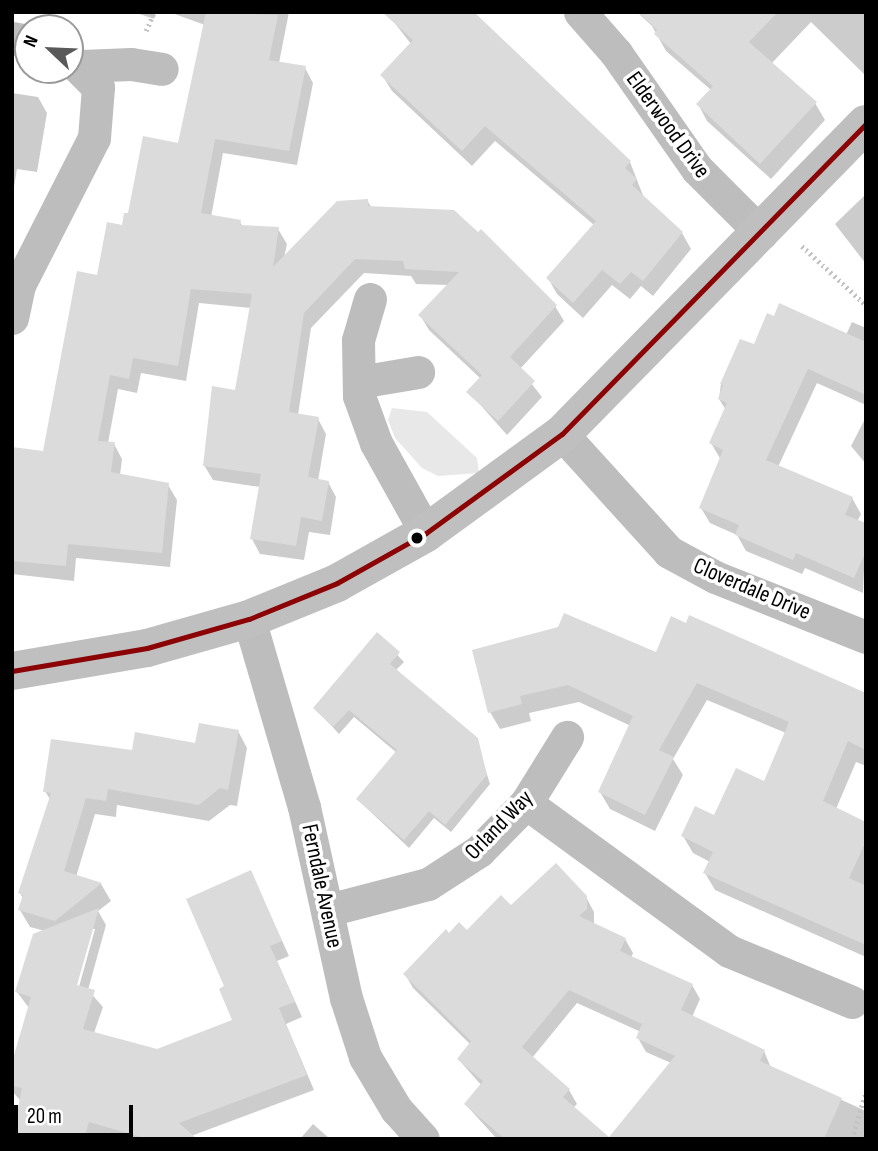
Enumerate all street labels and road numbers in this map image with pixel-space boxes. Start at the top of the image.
street label: Elderwood Drive [620,66,716,184]
street label: Cloverdale Drive [689,552,815,626]
street label: Orland Way [459,784,539,866]
street label: Ferndale Avenue [295,822,349,950]

